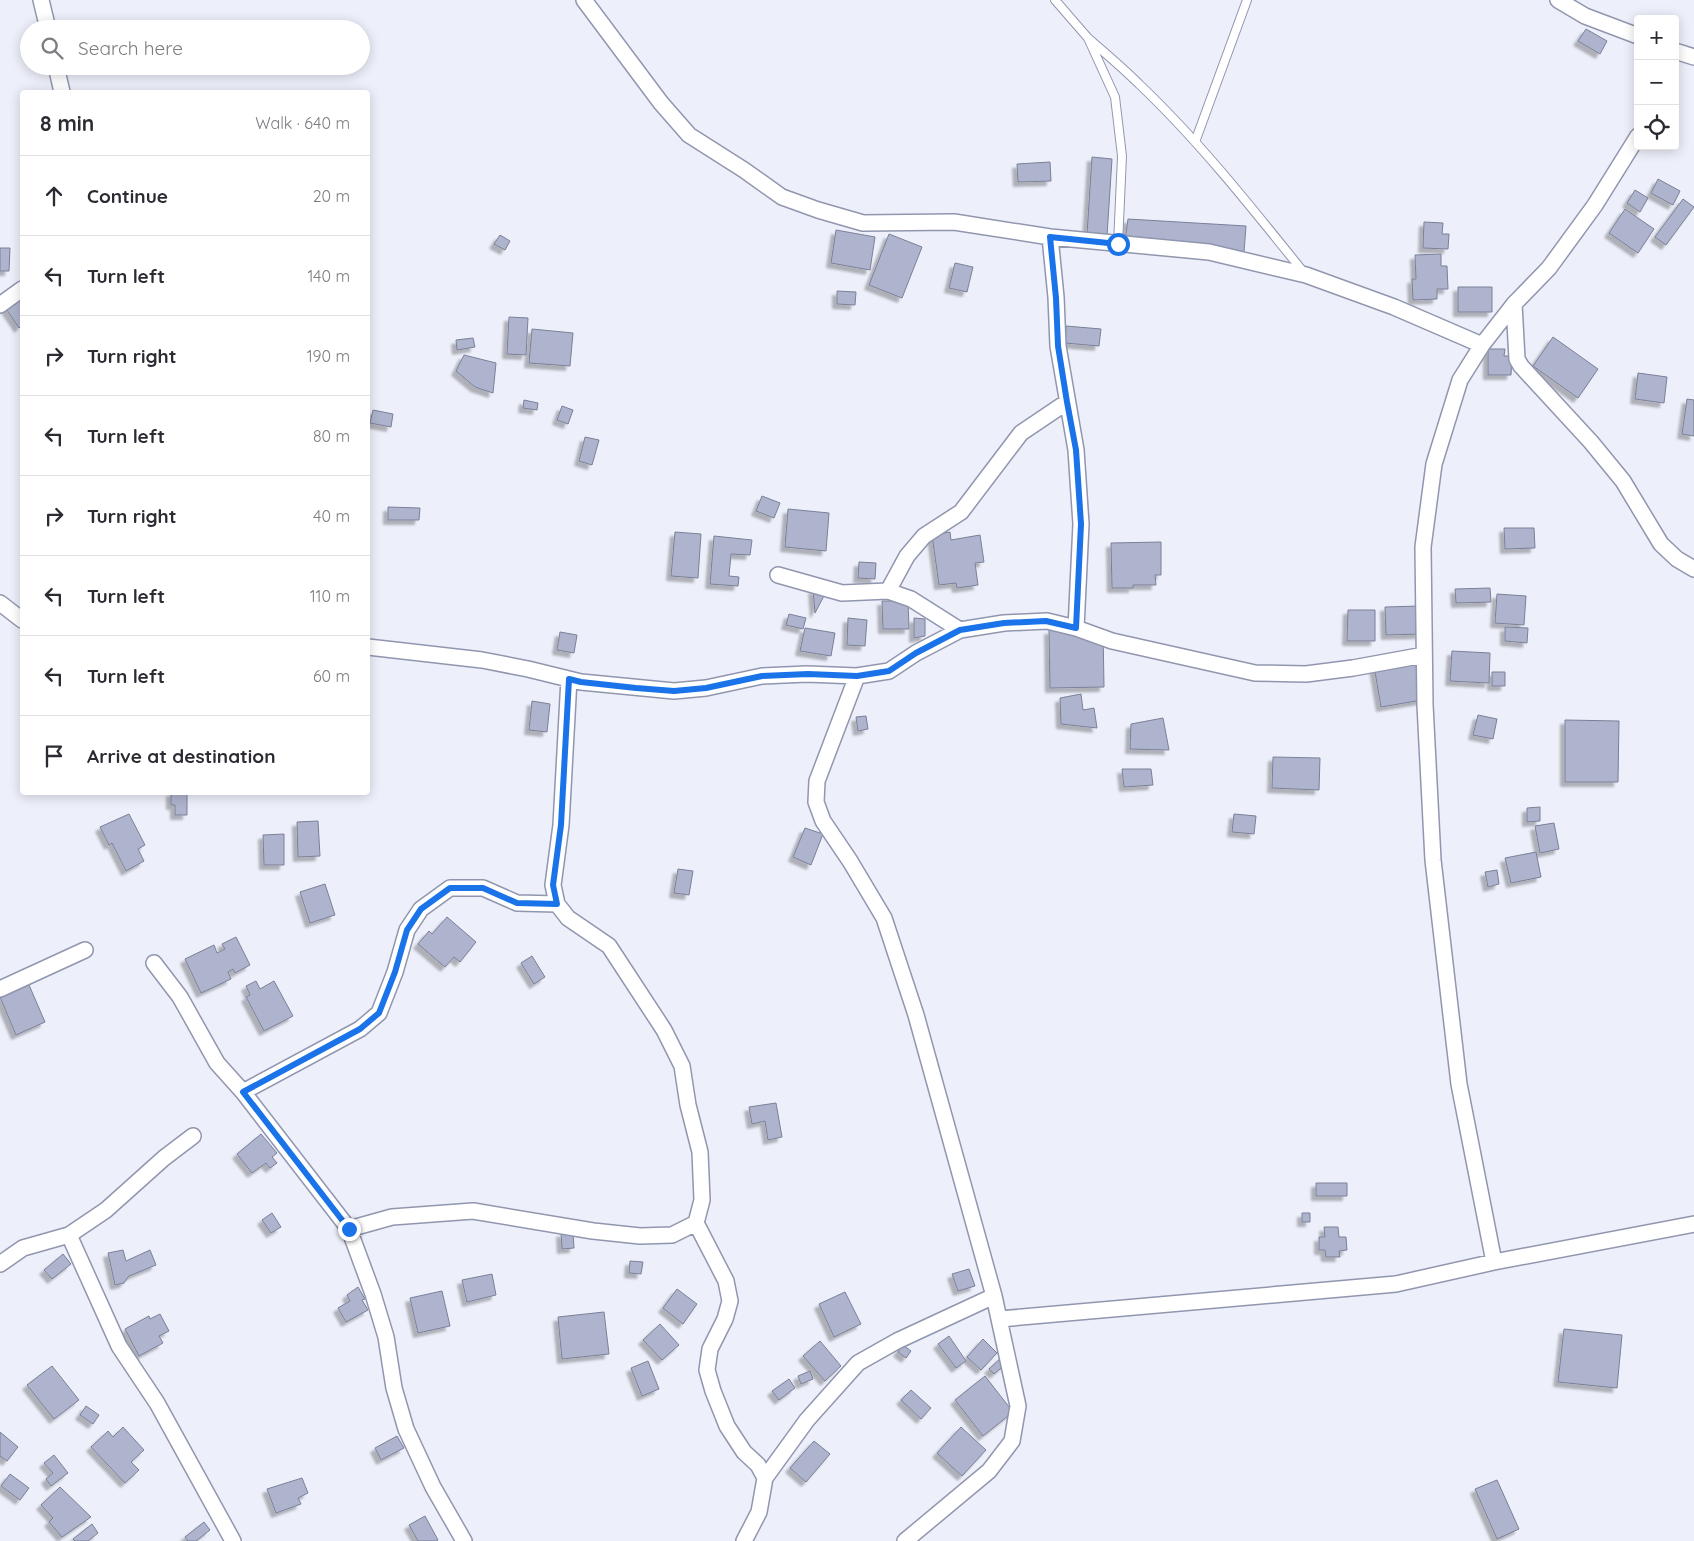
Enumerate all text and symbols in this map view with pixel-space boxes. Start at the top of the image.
map controls [1634,15,1679,150]
button: + [1634,15,1679,60]
search box [20,20,370,75]
icon: search [38,34,66,62]
text: Search here [78,36,183,60]
button: − [1634,60,1679,105]
button: locate [1634,105,1679,150]
text: 8 min [40,110,94,136]
text: Walk · 640 m [255,113,350,133]
icon: ahead [40,182,68,210]
text: Continue [87,184,168,208]
text: 20 m [313,186,350,206]
route start [1107,233,1130,256]
icon: left [40,262,68,290]
text: Turn left [87,264,165,288]
text: 140 m [307,266,350,286]
icon: right [40,342,68,370]
text: Turn right [87,344,176,368]
text: 190 m [307,346,350,366]
icon: left [40,422,68,450]
text: Turn left [87,424,165,448]
text: 80 m [313,426,350,446]
icon: right [40,502,68,530]
text: Turn right [87,504,176,528]
text: 40 m [313,506,350,526]
icon: left [40,582,68,610]
text: Turn left [87,584,165,608]
text: 110 m [310,586,350,606]
icon: left [40,662,68,690]
text: Turn left [87,664,165,688]
text: 60 m [313,666,350,686]
icon: arrive [40,742,68,770]
text: Arrive at destination [87,744,276,768]
route end [338,1218,361,1241]

